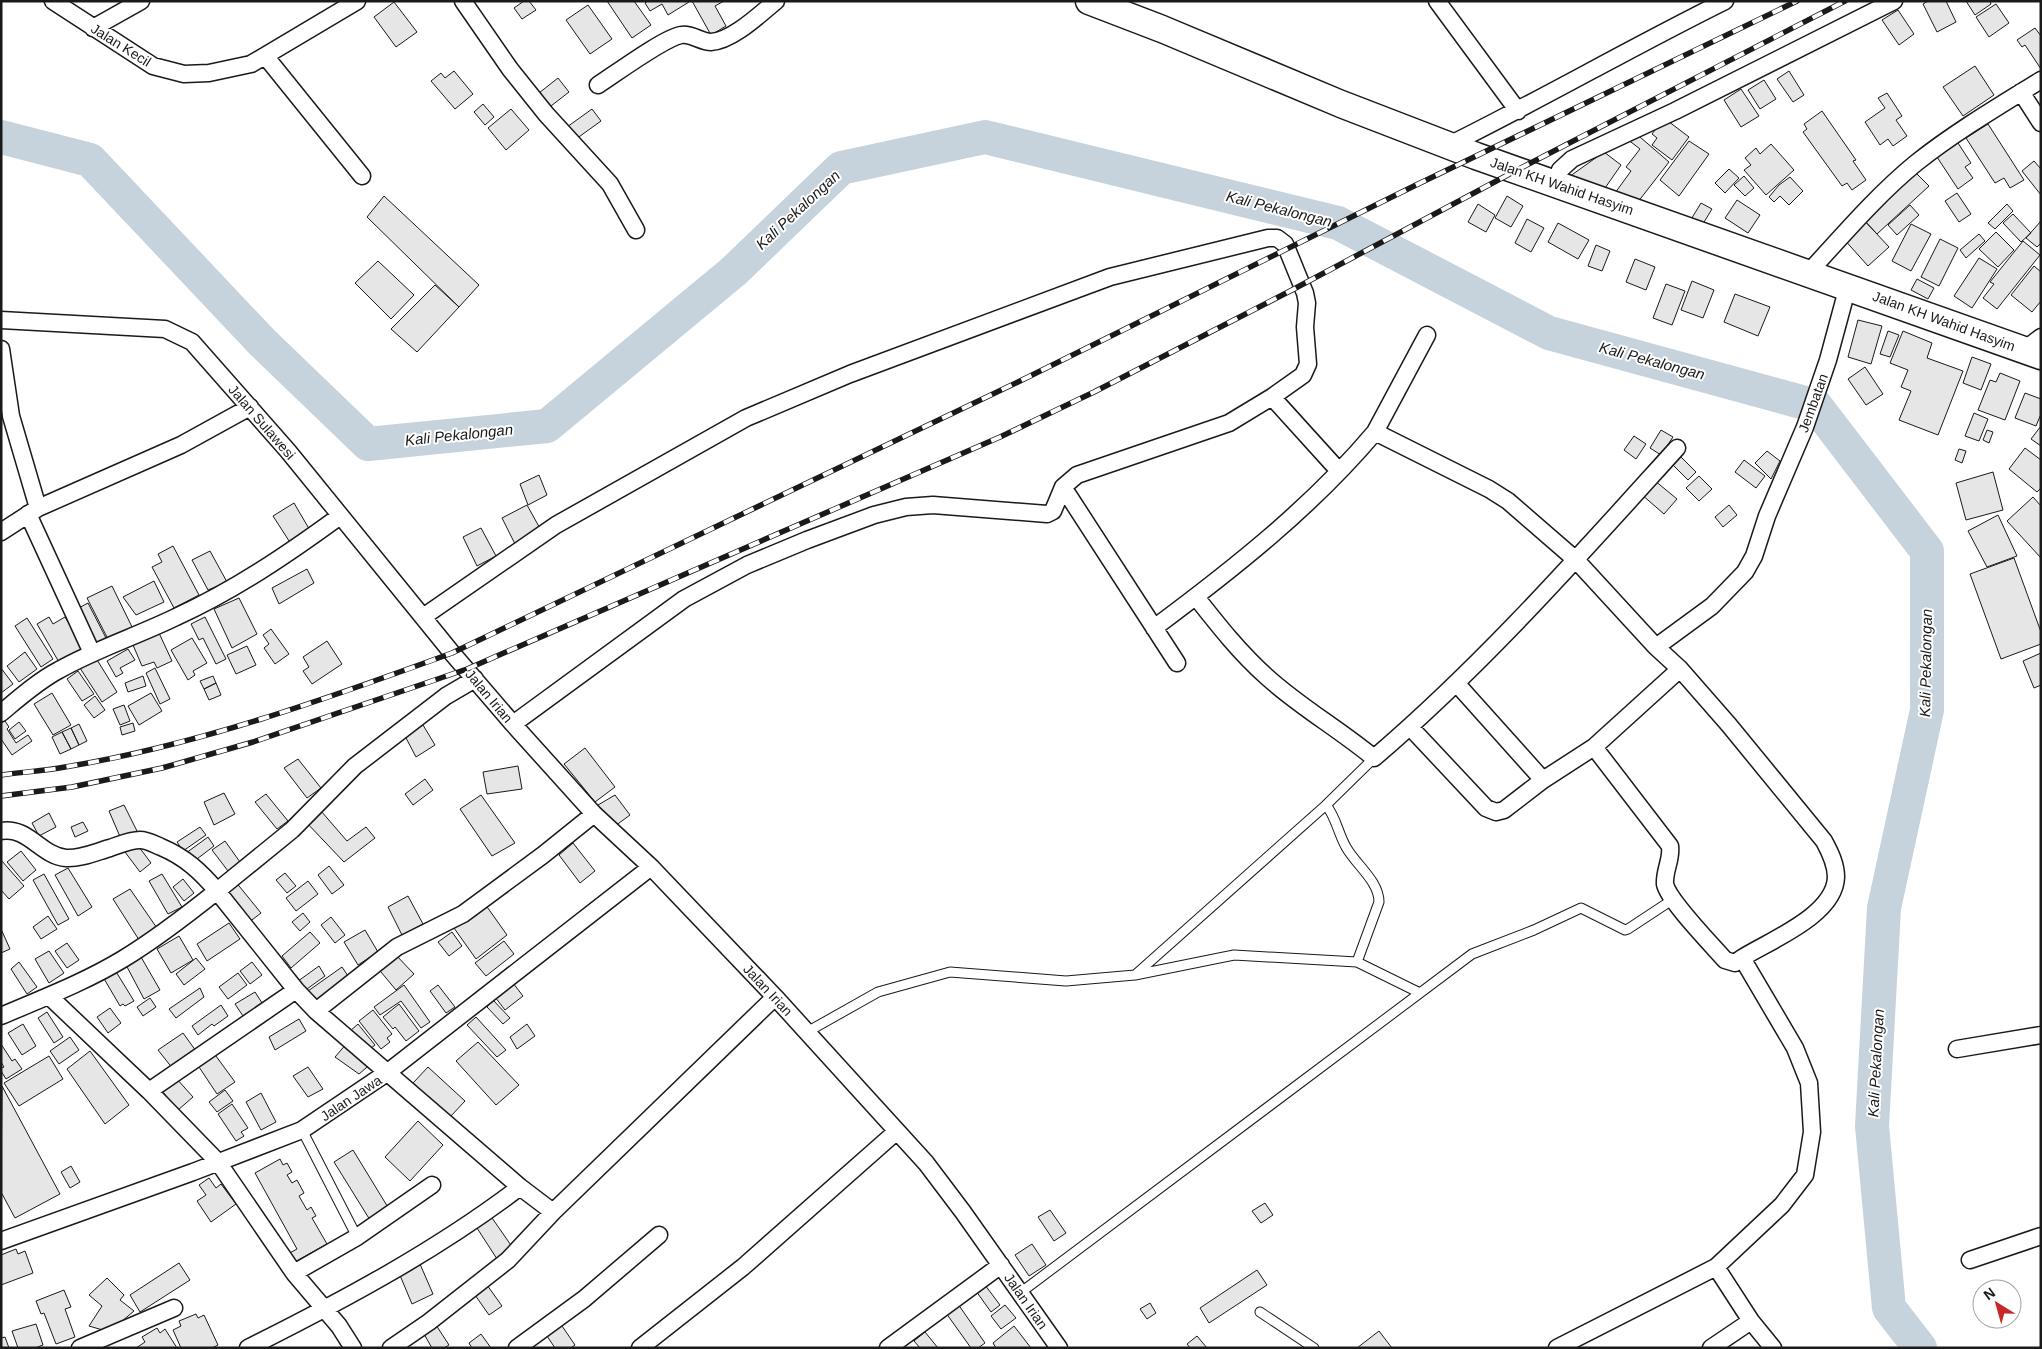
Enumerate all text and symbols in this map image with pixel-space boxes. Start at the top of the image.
street label: Jalan Kecil [88,20,154,70]
street label: Jalan KH Wahid Hasyim [1488,154,1636,218]
water label: Kali Pekalongan [752,166,843,253]
water label: Kali Pekalongan [1224,187,1334,230]
street label: Jalan KH Wahid Hasyim [1871,288,2017,354]
water label: Kali Pekalongan [1598,338,1707,383]
street label: Jembatan [1795,371,1831,435]
street label: Jalan Sulawesi [225,382,299,462]
water label: Kali Pekalongan [404,420,514,449]
water label: Kali Pekalongan [1916,609,1935,717]
street label: Jalan Irian [462,666,516,726]
street label: Jalan Irian [740,961,796,1019]
water label: Kali Pekalongan [1864,1008,1887,1118]
street label: Jalan Jawa [317,1072,385,1124]
street label: Jalan Irian [1001,1270,1051,1332]
north arrow [1972,1279,2022,1329]
text: N [1980,1284,1998,1303]

